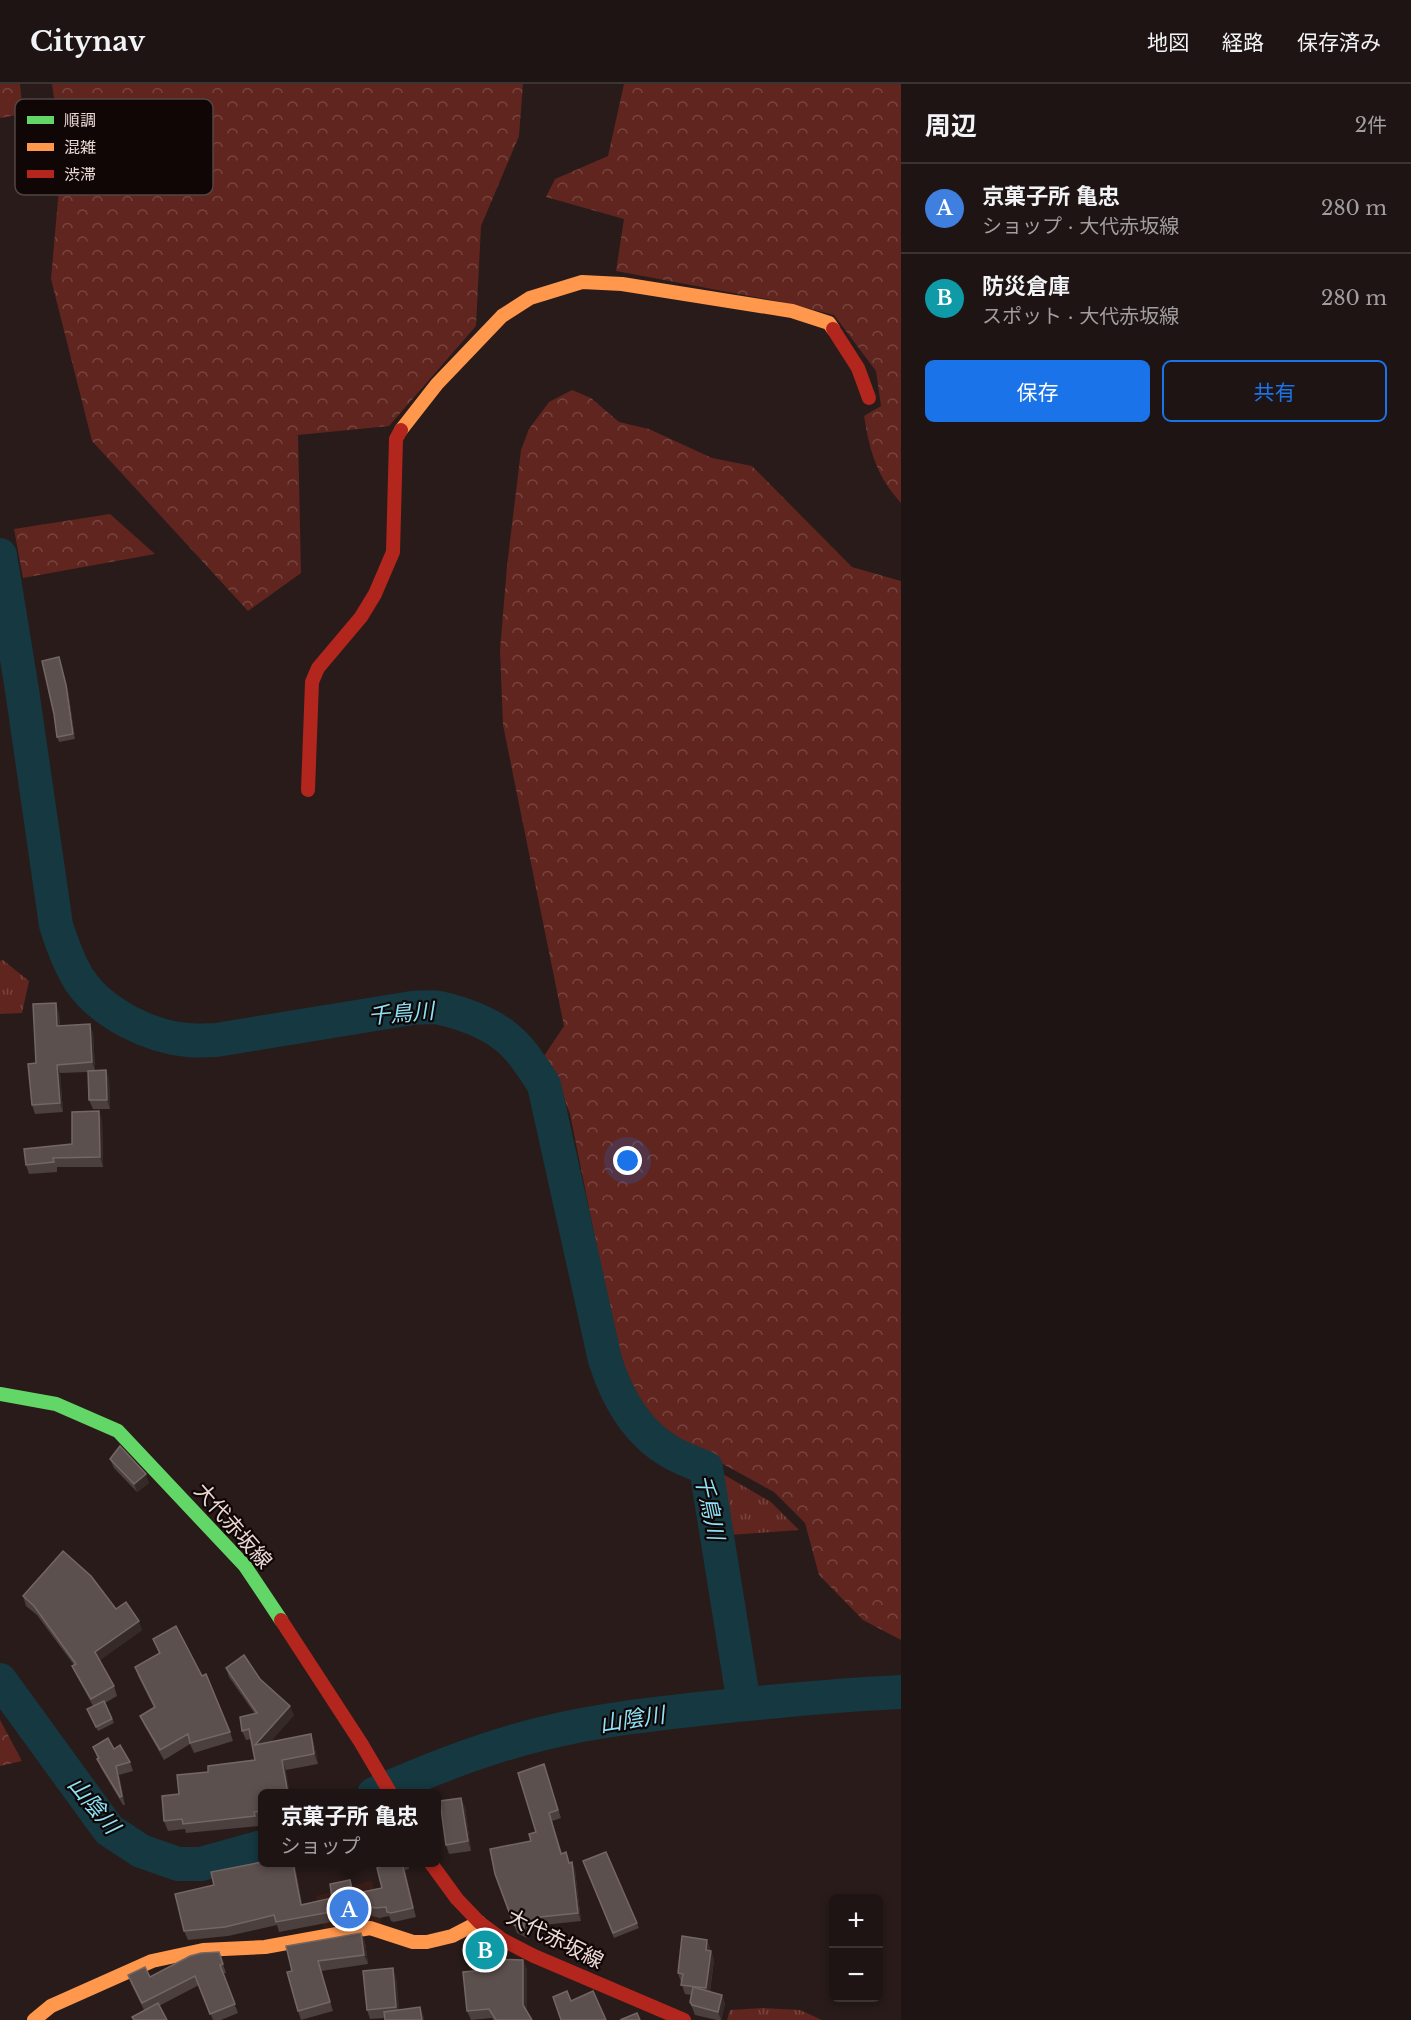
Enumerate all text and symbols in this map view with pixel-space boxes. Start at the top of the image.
text: Citynav [30,24,145,59]
text: 地図 [1147,30,1189,56]
text: 経路 [1222,30,1264,56]
text: 保存済み [1297,30,1381,56]
legend [15,99,213,195]
text: 順調 [64,110,96,130]
text: 周辺 [925,110,977,142]
text: 2件 [1355,113,1387,137]
text: 混雑 [64,137,96,157]
text: 渋滞 [64,164,96,184]
text: 京菓子所 亀忠 [982,183,1120,210]
text: A [936,196,953,220]
text: 280 m [1321,196,1387,220]
text: ショップ · 大代赤坂線 [982,214,1179,238]
text: 防災倉庫 [982,273,1070,300]
text: B [937,286,952,310]
text: 280 m [1321,286,1387,310]
text: スポット · 大代赤坂線 [982,304,1179,328]
button: 保存 [925,360,1150,422]
button: 共有 [1162,360,1387,422]
water label: 千鳥川 [367,997,437,1030]
your location [613,1146,642,1175]
water label: 千鳥川 [689,1472,730,1544]
street label: 大代赤坂線 [189,1478,277,1574]
water label: 山陰川 [597,1701,669,1738]
water label: 山陰川 [62,1771,126,1841]
popup [258,1789,441,1867]
text: 京菓子所 亀忠 [281,1803,418,1830]
text: ショップ [281,1834,361,1858]
pin: A [330,1886,368,1932]
map controls [829,1894,883,2002]
button: + [829,1894,883,1948]
street label: 大代赤坂線 [502,1904,608,1974]
pin: B [466,1928,504,1972]
button: − [829,1948,883,2002]

